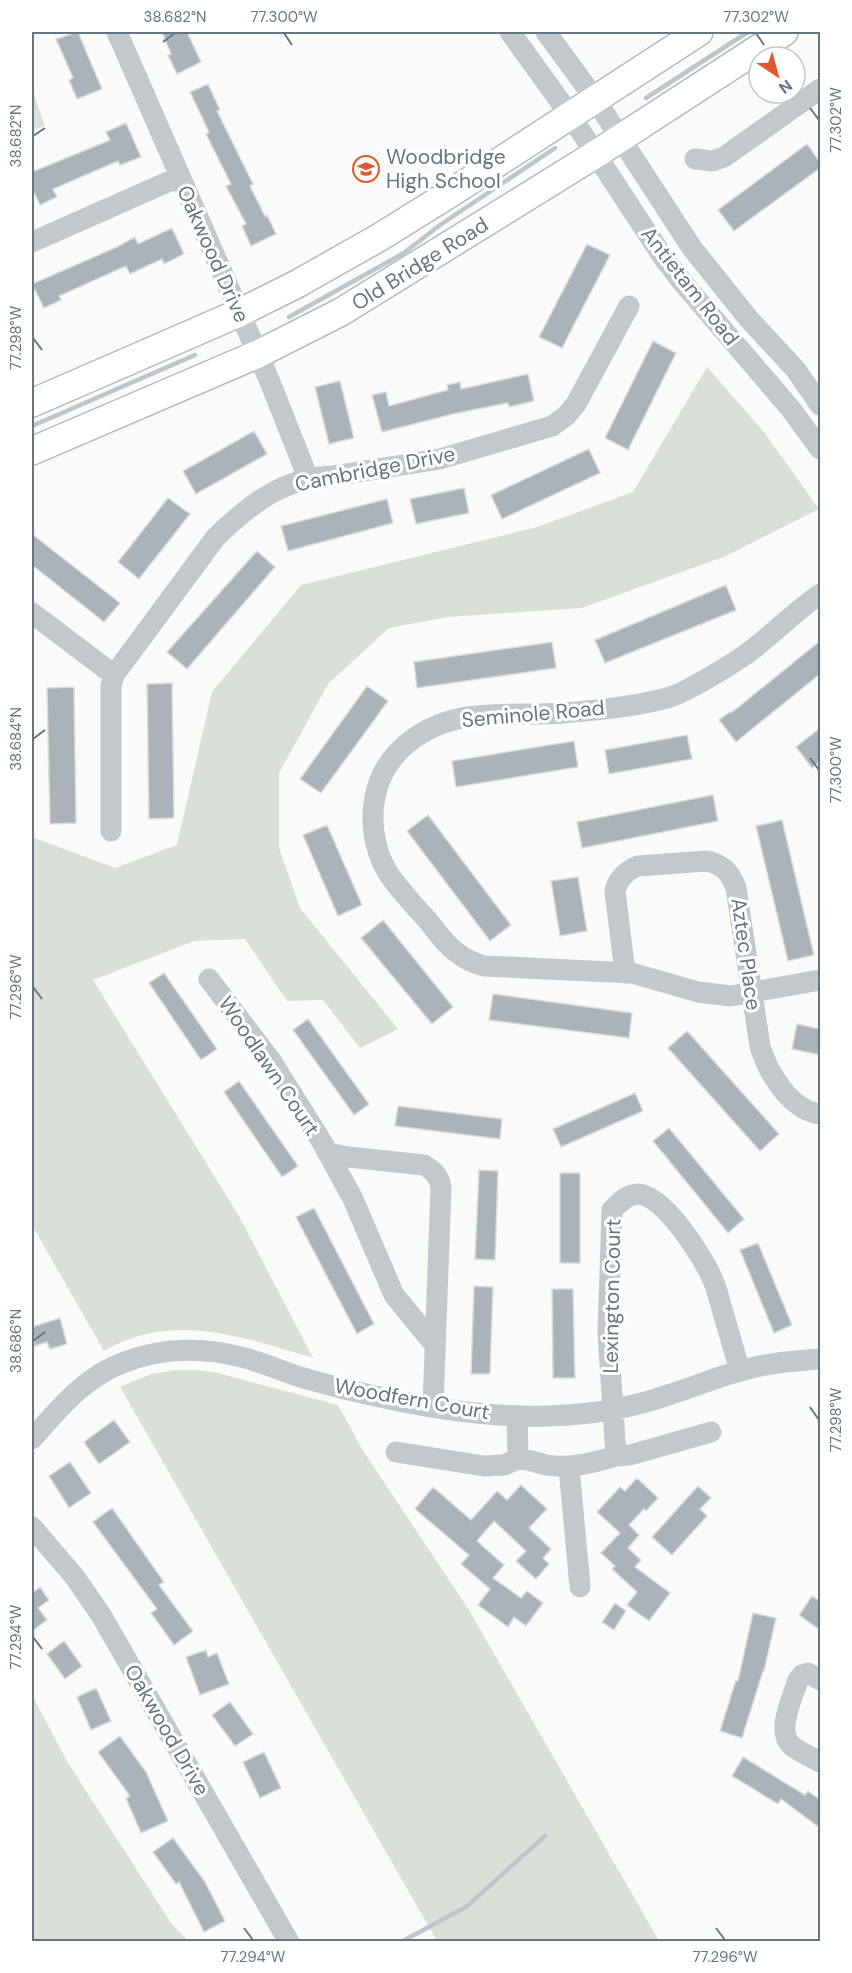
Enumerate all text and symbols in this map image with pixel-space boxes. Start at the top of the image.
text: 38.682°N [144,7,206,27]
text: 77.300°W [250,7,318,27]
text: 77.302°W [723,7,789,27]
north arrow [747,45,807,105]
text: N [775,75,796,99]
text: 77.302°W [826,87,846,153]
text: 38.682°N [6,105,26,167]
place label: Woodbridge High School [386,143,506,195]
school or university icon: Woodbridge High School [351,154,381,184]
street label: Oakwood Drive [170,181,256,327]
street label: Old Bridge Road [346,211,494,317]
street label: Antietam Road [635,221,745,351]
text: 77.298°W [6,305,26,370]
street label: Cambridge Drive [292,440,458,498]
street label: Seminole Road [460,694,606,734]
text: 38.684°N [6,707,26,771]
text: 77.300°W [826,736,846,804]
street label: Aztec Place [724,896,768,1012]
text: 77.296°W [6,954,26,1020]
street label: Woodlawn Court [212,991,326,1141]
street label: Lexington Court [597,1218,627,1374]
text: 38.686°N [6,1309,26,1373]
street label: Woodfern Court [332,1372,492,1426]
text: 77.298°W [826,1387,846,1452]
text: 77.294°W [6,1604,26,1669]
street label: Oakwood Drive [118,1659,216,1801]
text: 77.294°W [221,1947,286,1967]
text: 77.296°W [692,1947,758,1967]

